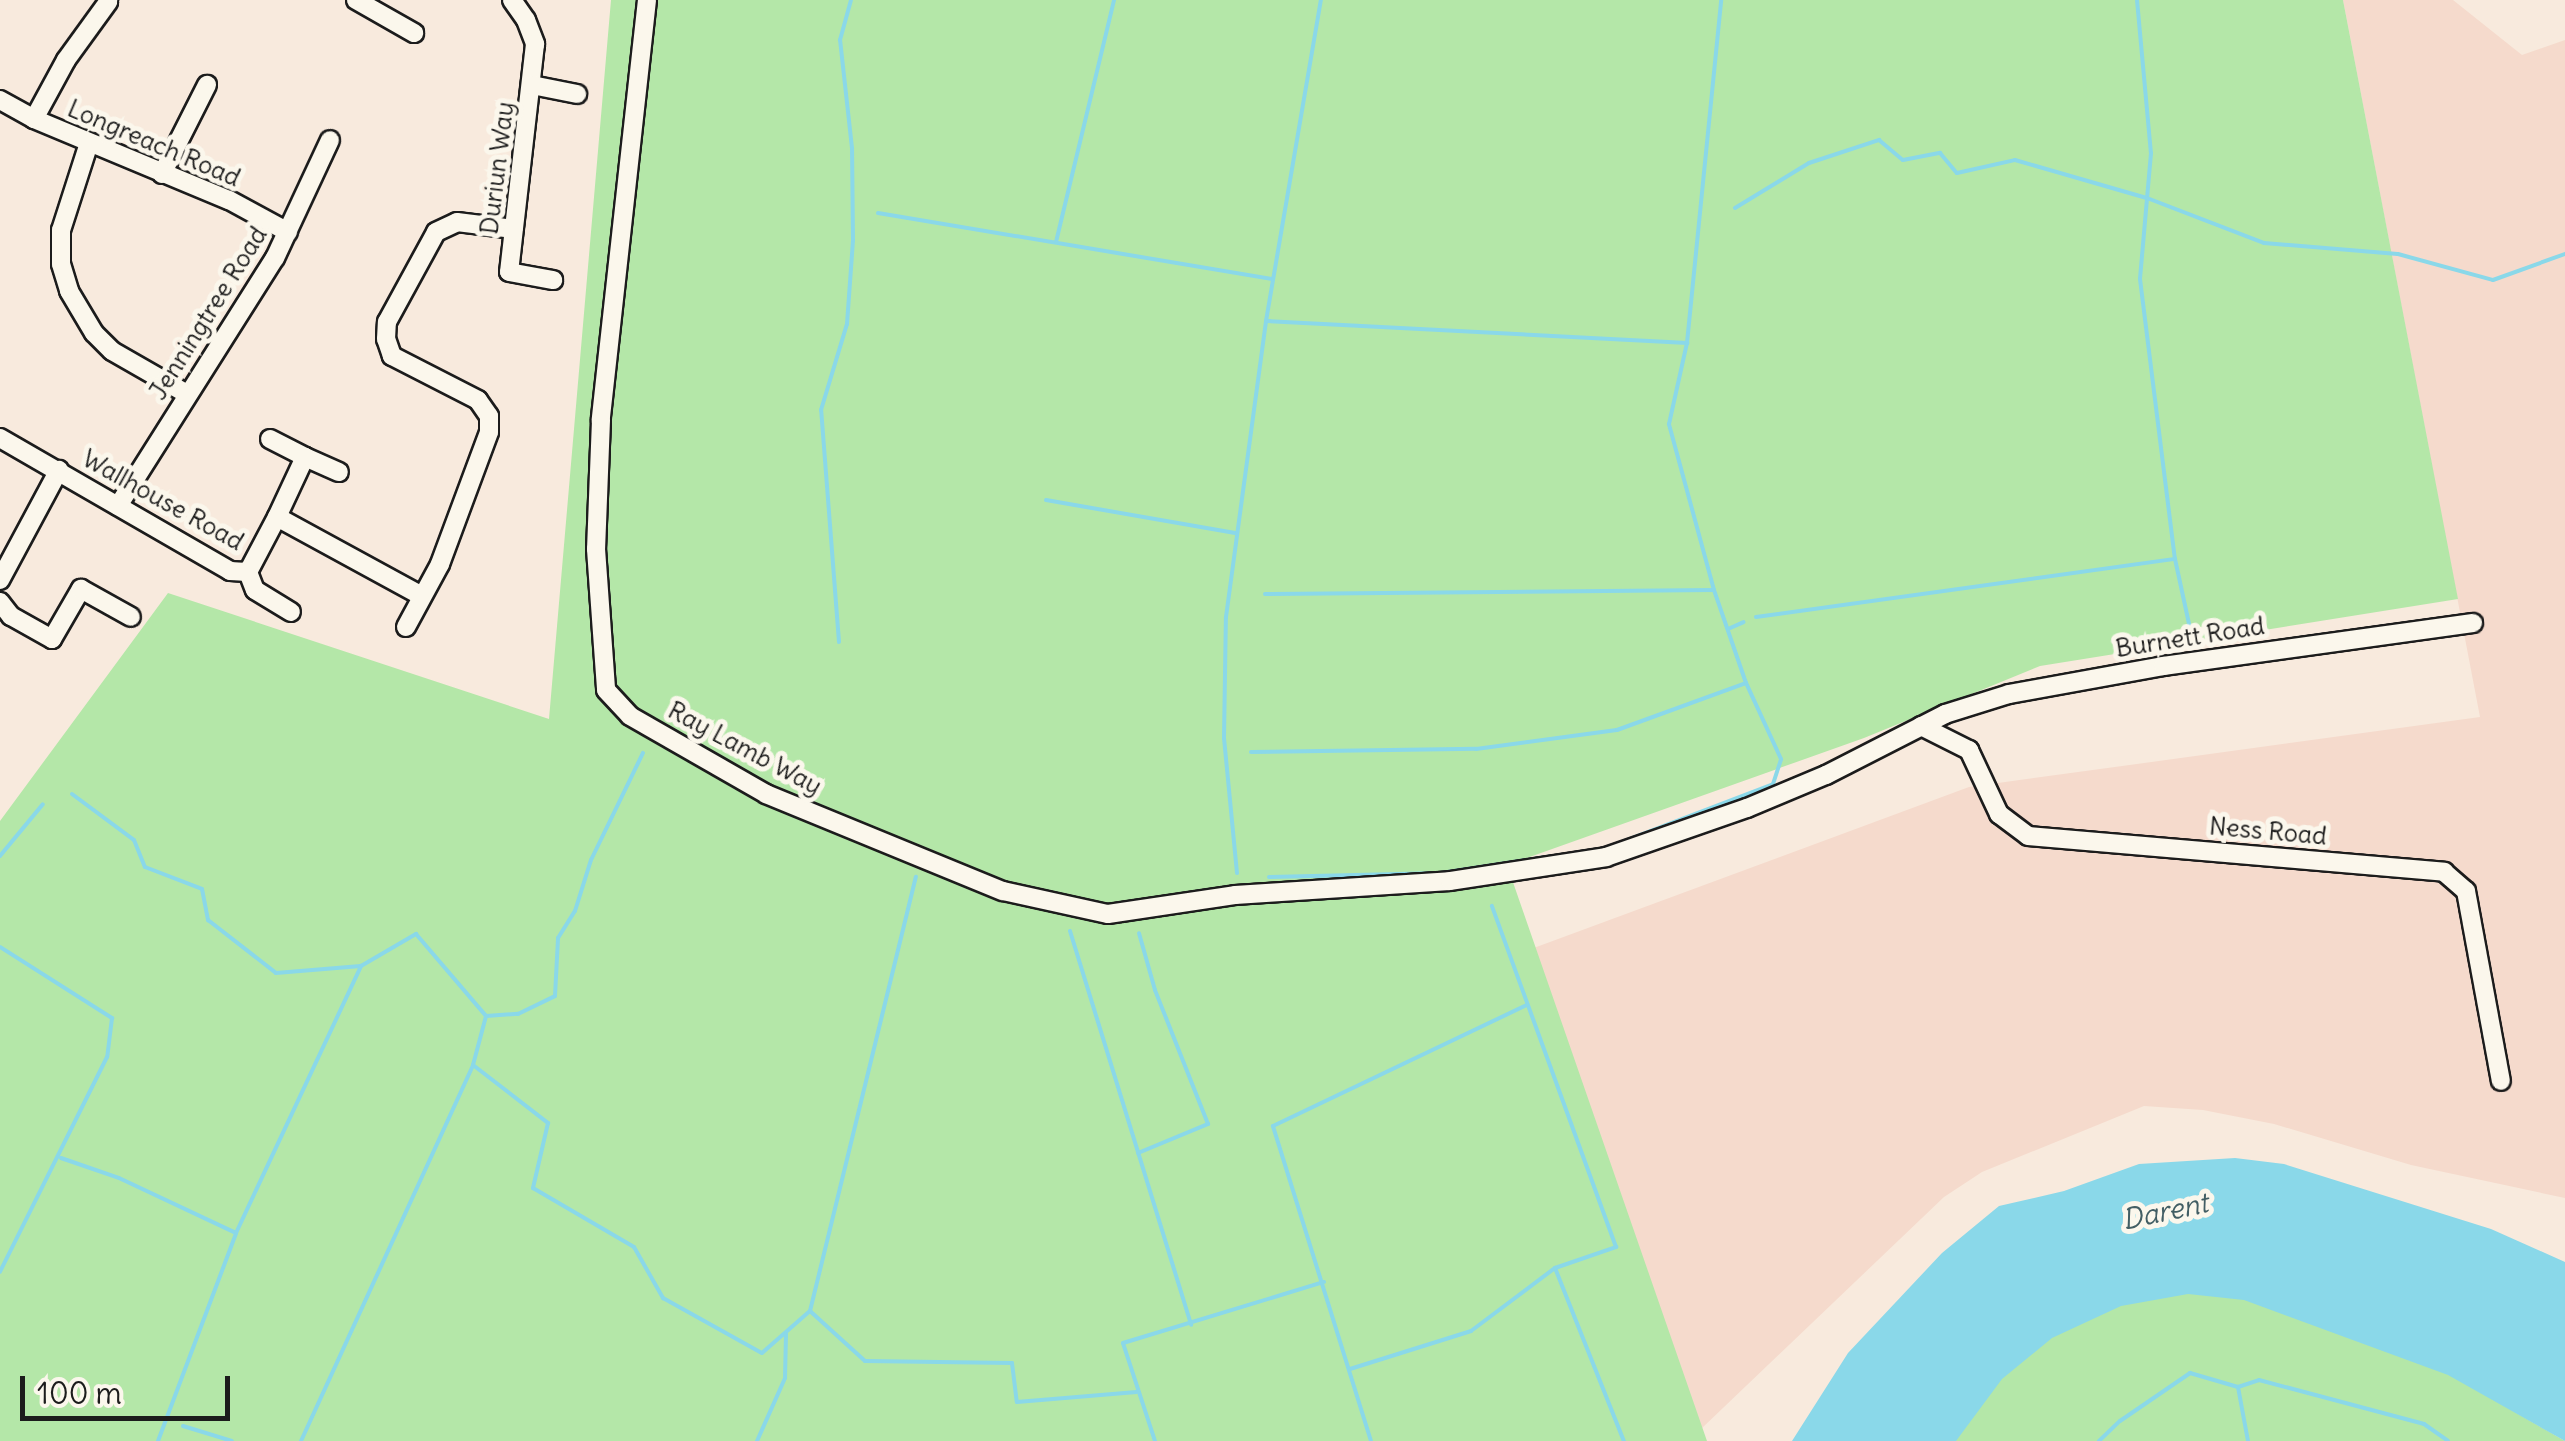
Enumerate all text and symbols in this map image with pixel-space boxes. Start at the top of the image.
street label: Longreach Road [63,93,245,193]
street label: Duriun Way [474,100,520,236]
street label: Jenningtree Road [143,221,273,405]
street label: Wallhouse Road [77,443,249,557]
street label: Burnett Road [2113,610,2267,664]
street label: Ray Lamb Way [663,695,827,801]
street label: Ness Road [2208,811,2328,851]
water label: Darent [2119,1186,2211,1236]
scale bar [25,1356,235,1418]
text: 100 m [37,1374,122,1412]

